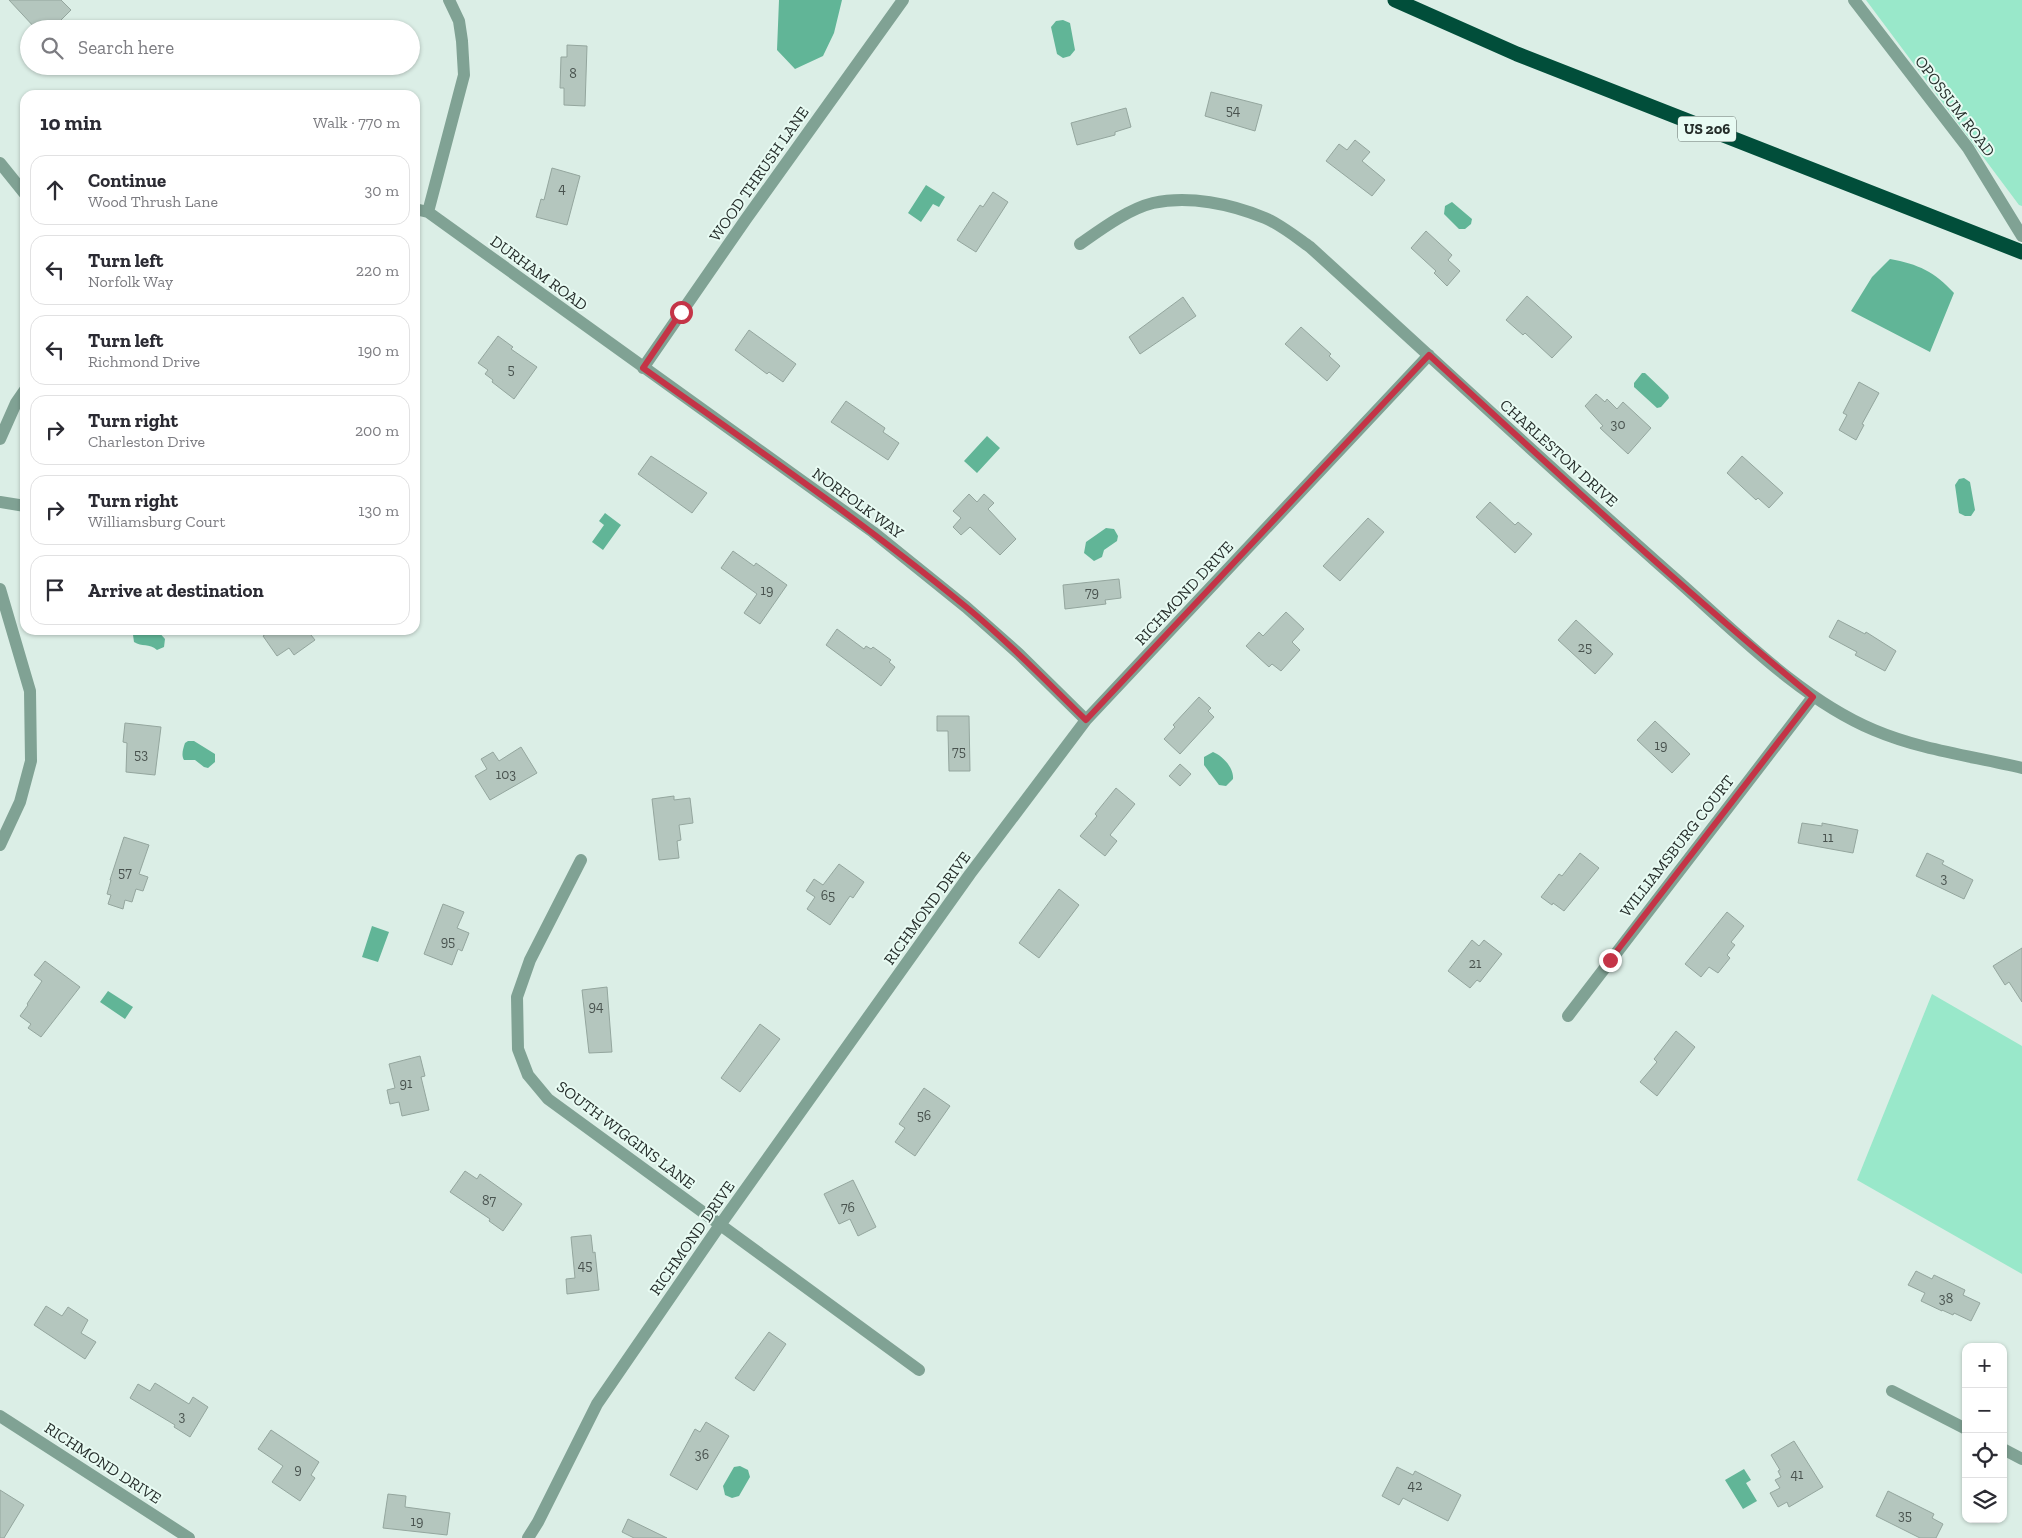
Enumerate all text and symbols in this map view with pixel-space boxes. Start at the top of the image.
search box [20,20,420,75]
icon: search [38,34,66,62]
text: Search here [78,36,174,59]
street label: OPOSSUM ROAD [1911,52,1999,160]
house number: 8 [569,65,577,82]
house number: 54 [1226,102,1241,119]
street label: WOOD THRUSH LANE [705,103,813,245]
text: 10 min [40,110,102,135]
text: Walk · 770 m [313,113,400,132]
road number: US 206 [1678,116,1736,142]
text: Continue [88,169,166,192]
icon: ahead [41,176,69,204]
house number: 4 [558,180,566,197]
text: 30 m [365,181,399,200]
text: Wood Thrush Lane [88,192,218,211]
street label: DURHAM ROAD [487,231,591,315]
text: Turn left [88,249,163,272]
icon: left [41,256,69,284]
text: 220 m [356,261,399,280]
text: Norfolk Way [88,272,173,291]
route start [670,301,693,324]
text: Turn left [88,329,163,352]
icon: left [41,336,69,364]
text: 190 m [358,341,399,360]
text: Richmond Drive [88,352,200,371]
house number: 5 [507,361,515,378]
street label: CHARLESTON DRIVE [1496,395,1622,511]
text: Turn right [88,409,178,432]
icon: right [41,416,69,444]
house number: 30 [1611,416,1625,433]
text: 200 m [355,421,399,440]
text: Charleston Drive [88,432,205,451]
street label: NORFOLK WAY [809,464,907,543]
text: Turn right [88,489,178,512]
icon: right [41,496,69,524]
text: 130 m [358,501,399,520]
text: Williamsburg Court [88,512,226,531]
street label: RICHMOND DRIVE [1131,537,1237,649]
icon: arrive [41,576,69,604]
text: Arrive at destination [88,579,264,602]
house number: 19 [761,582,773,599]
house number: 79 [1085,584,1099,601]
house number: 25 [1578,639,1592,656]
house number: 19 [1655,737,1667,754]
house number: 75 [952,743,966,760]
house number: 53 [134,746,148,763]
house number: 103 [496,766,516,783]
street label: WILLIAMSBURG COURT [1616,771,1738,921]
house number: 11 [1823,829,1834,846]
street label: RICHMOND DRIVE [880,848,974,968]
house number: 57 [118,864,132,881]
house number: 3 [1941,870,1948,887]
house number: 65 [821,887,835,904]
house number: 95 [441,933,455,950]
route end [1599,949,1622,972]
house number: 21 [1469,955,1482,972]
house number: 94 [589,998,604,1015]
house number: 91 [400,1075,413,1092]
street label: SOUTH WIGGINS LANE [553,1077,699,1193]
house number: 56 [917,1107,931,1124]
street label: RICHMOND DRIVE [645,1177,739,1299]
house number: 87 [482,1192,496,1209]
house number: 76 [841,1199,855,1216]
house number: 45 [578,1257,592,1274]
house number: 38 [1939,1290,1953,1307]
map controls [1962,1343,2007,1523]
button: + [1962,1343,2007,1388]
button: − [1962,1388,2007,1433]
house number: 3 [179,1408,186,1425]
street label: RICHMOND DRIVE [41,1418,165,1508]
button: locate [1962,1433,2007,1478]
house number: 36 [695,1446,709,1463]
house number: 9 [294,1461,302,1478]
house number: 41 [1791,1466,1804,1483]
house number: 42 [1408,1477,1422,1494]
button: layers [1962,1478,2007,1523]
house number: 35 [1898,1507,1912,1524]
house number: 19 [411,1513,423,1530]

